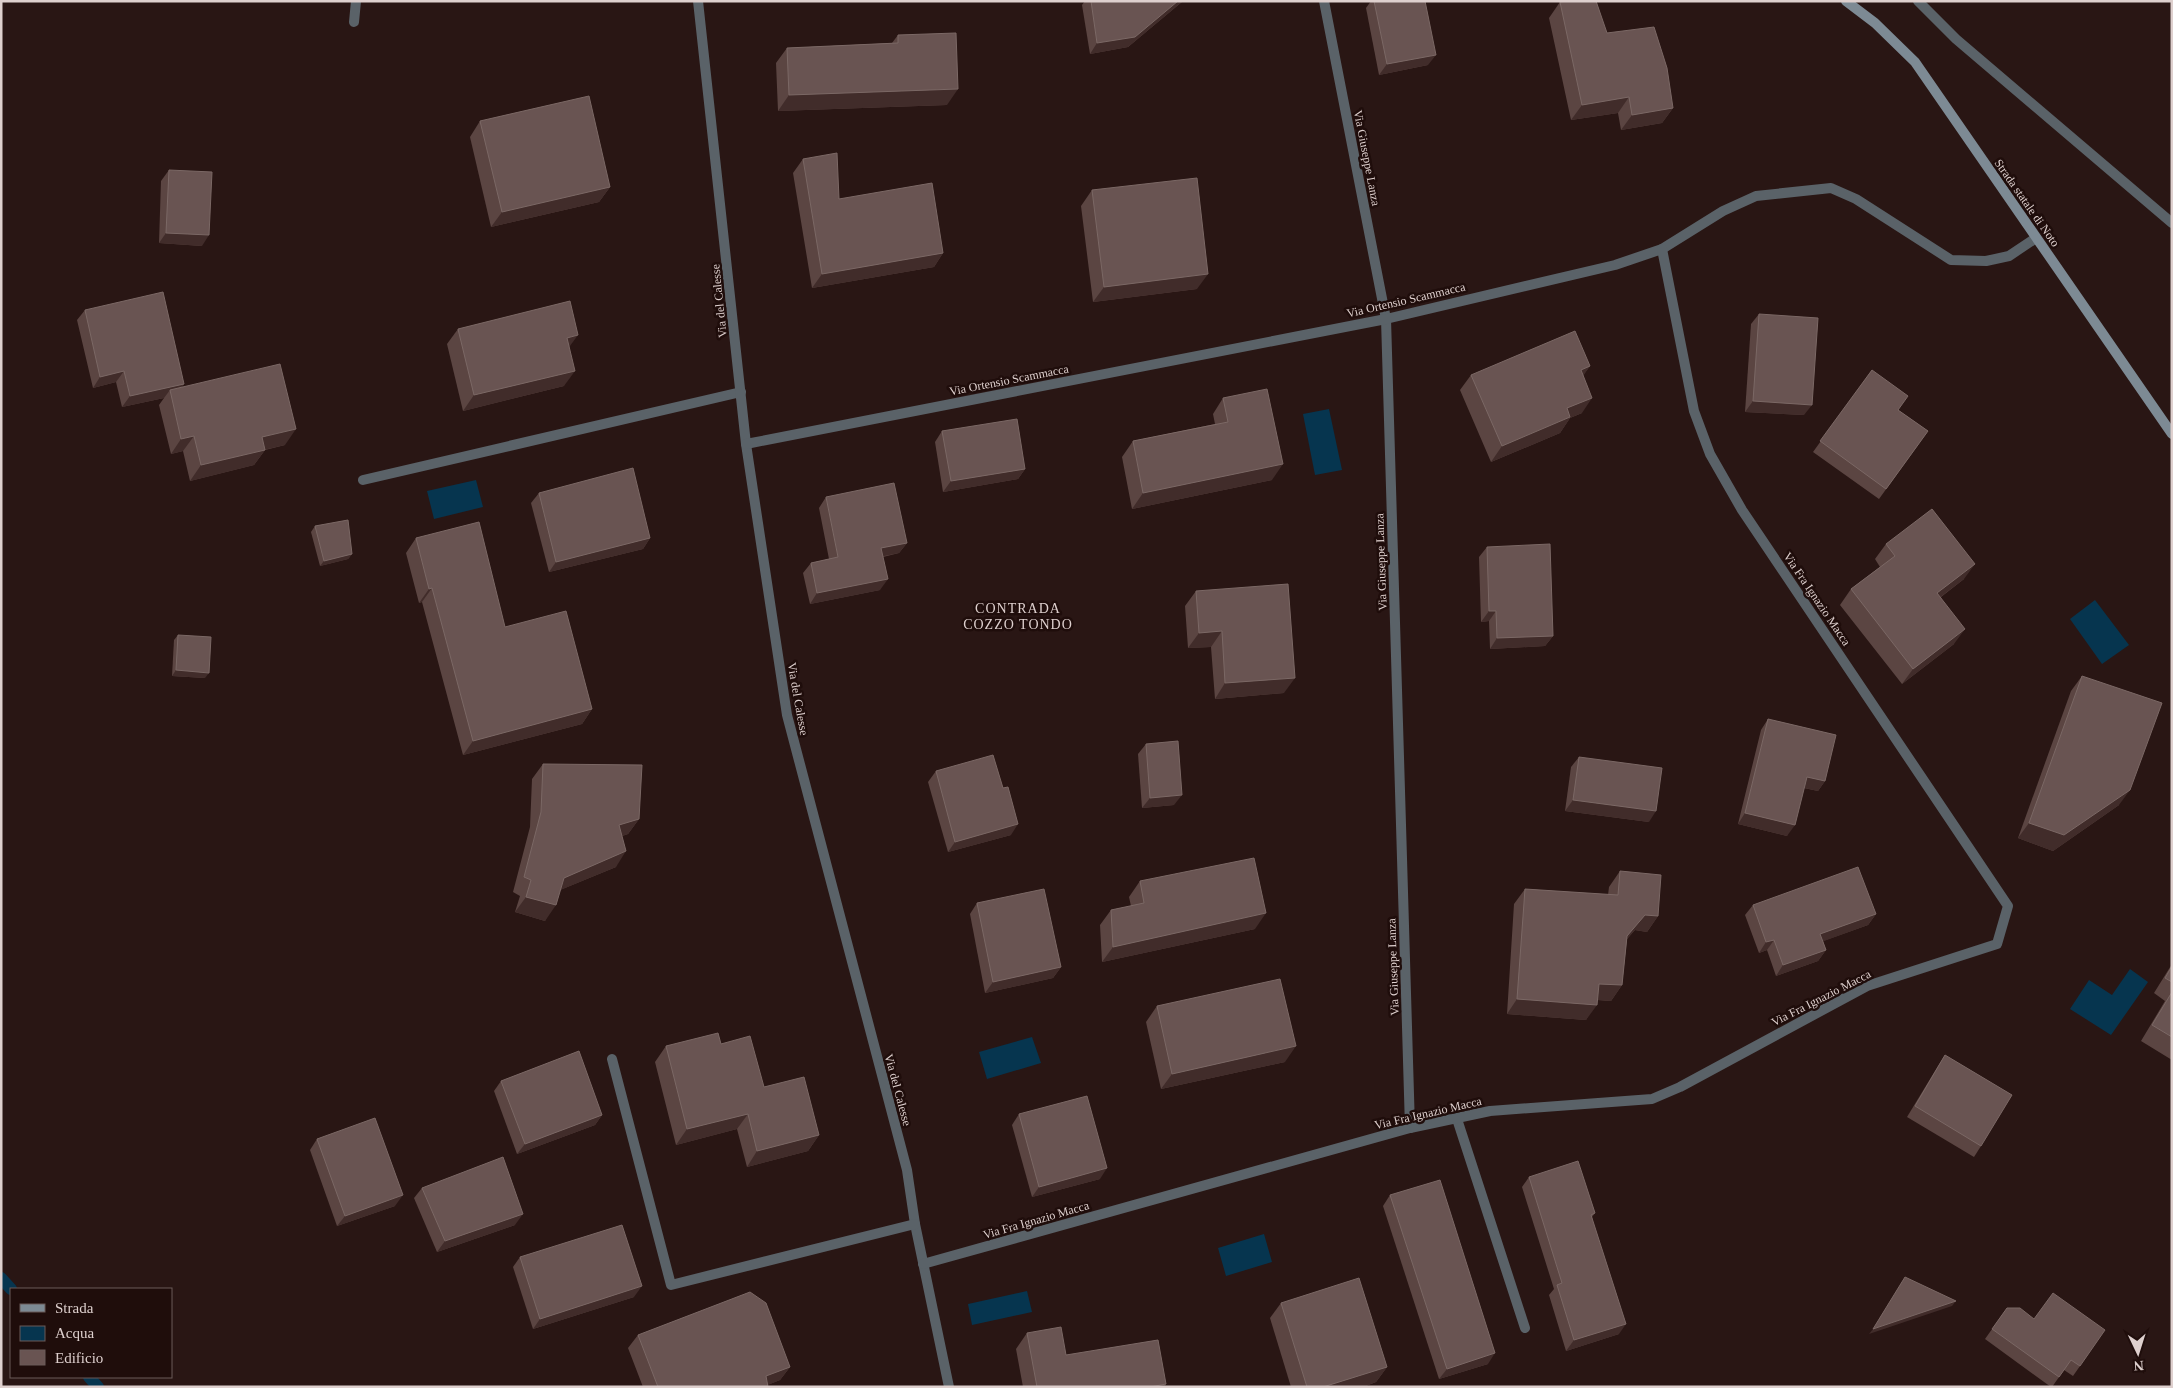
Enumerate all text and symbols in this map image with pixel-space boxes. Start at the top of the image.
street label: Via Giuseppe Lanza [1351,109,1383,208]
street label: Strada statale di Noto [1992,157,2062,249]
street label: Via del Calesse [708,264,730,338]
street label: Via Ortensio Scammacca [1345,279,1467,320]
street label: Via Ortensio Scammacca [948,361,1070,398]
street label: Via Giuseppe Lanza [1372,513,1390,611]
street label: Via Fra Ignazio Macca [1781,550,1854,649]
district label: CONTRADA COZZO TONDO [963,601,1073,632]
street label: Via del Calesse [785,661,811,737]
street label: Via Giuseppe Lanza [1384,918,1402,1016]
street label: Via Fra Ignazio Macca [1769,967,1874,1029]
street label: Via del Calesse [882,1052,914,1128]
street label: Via Fra Ignazio Macca [1373,1094,1484,1132]
street label: Via Fra Ignazio Macca [981,1198,1091,1242]
legend [10,1288,172,1378]
text: Strada [55,1300,94,1316]
text: Acqua [55,1325,94,1341]
north arrow [2113,1328,2163,1378]
text: Edificio [55,1350,103,1366]
text: N [2133,1358,2144,1373]

